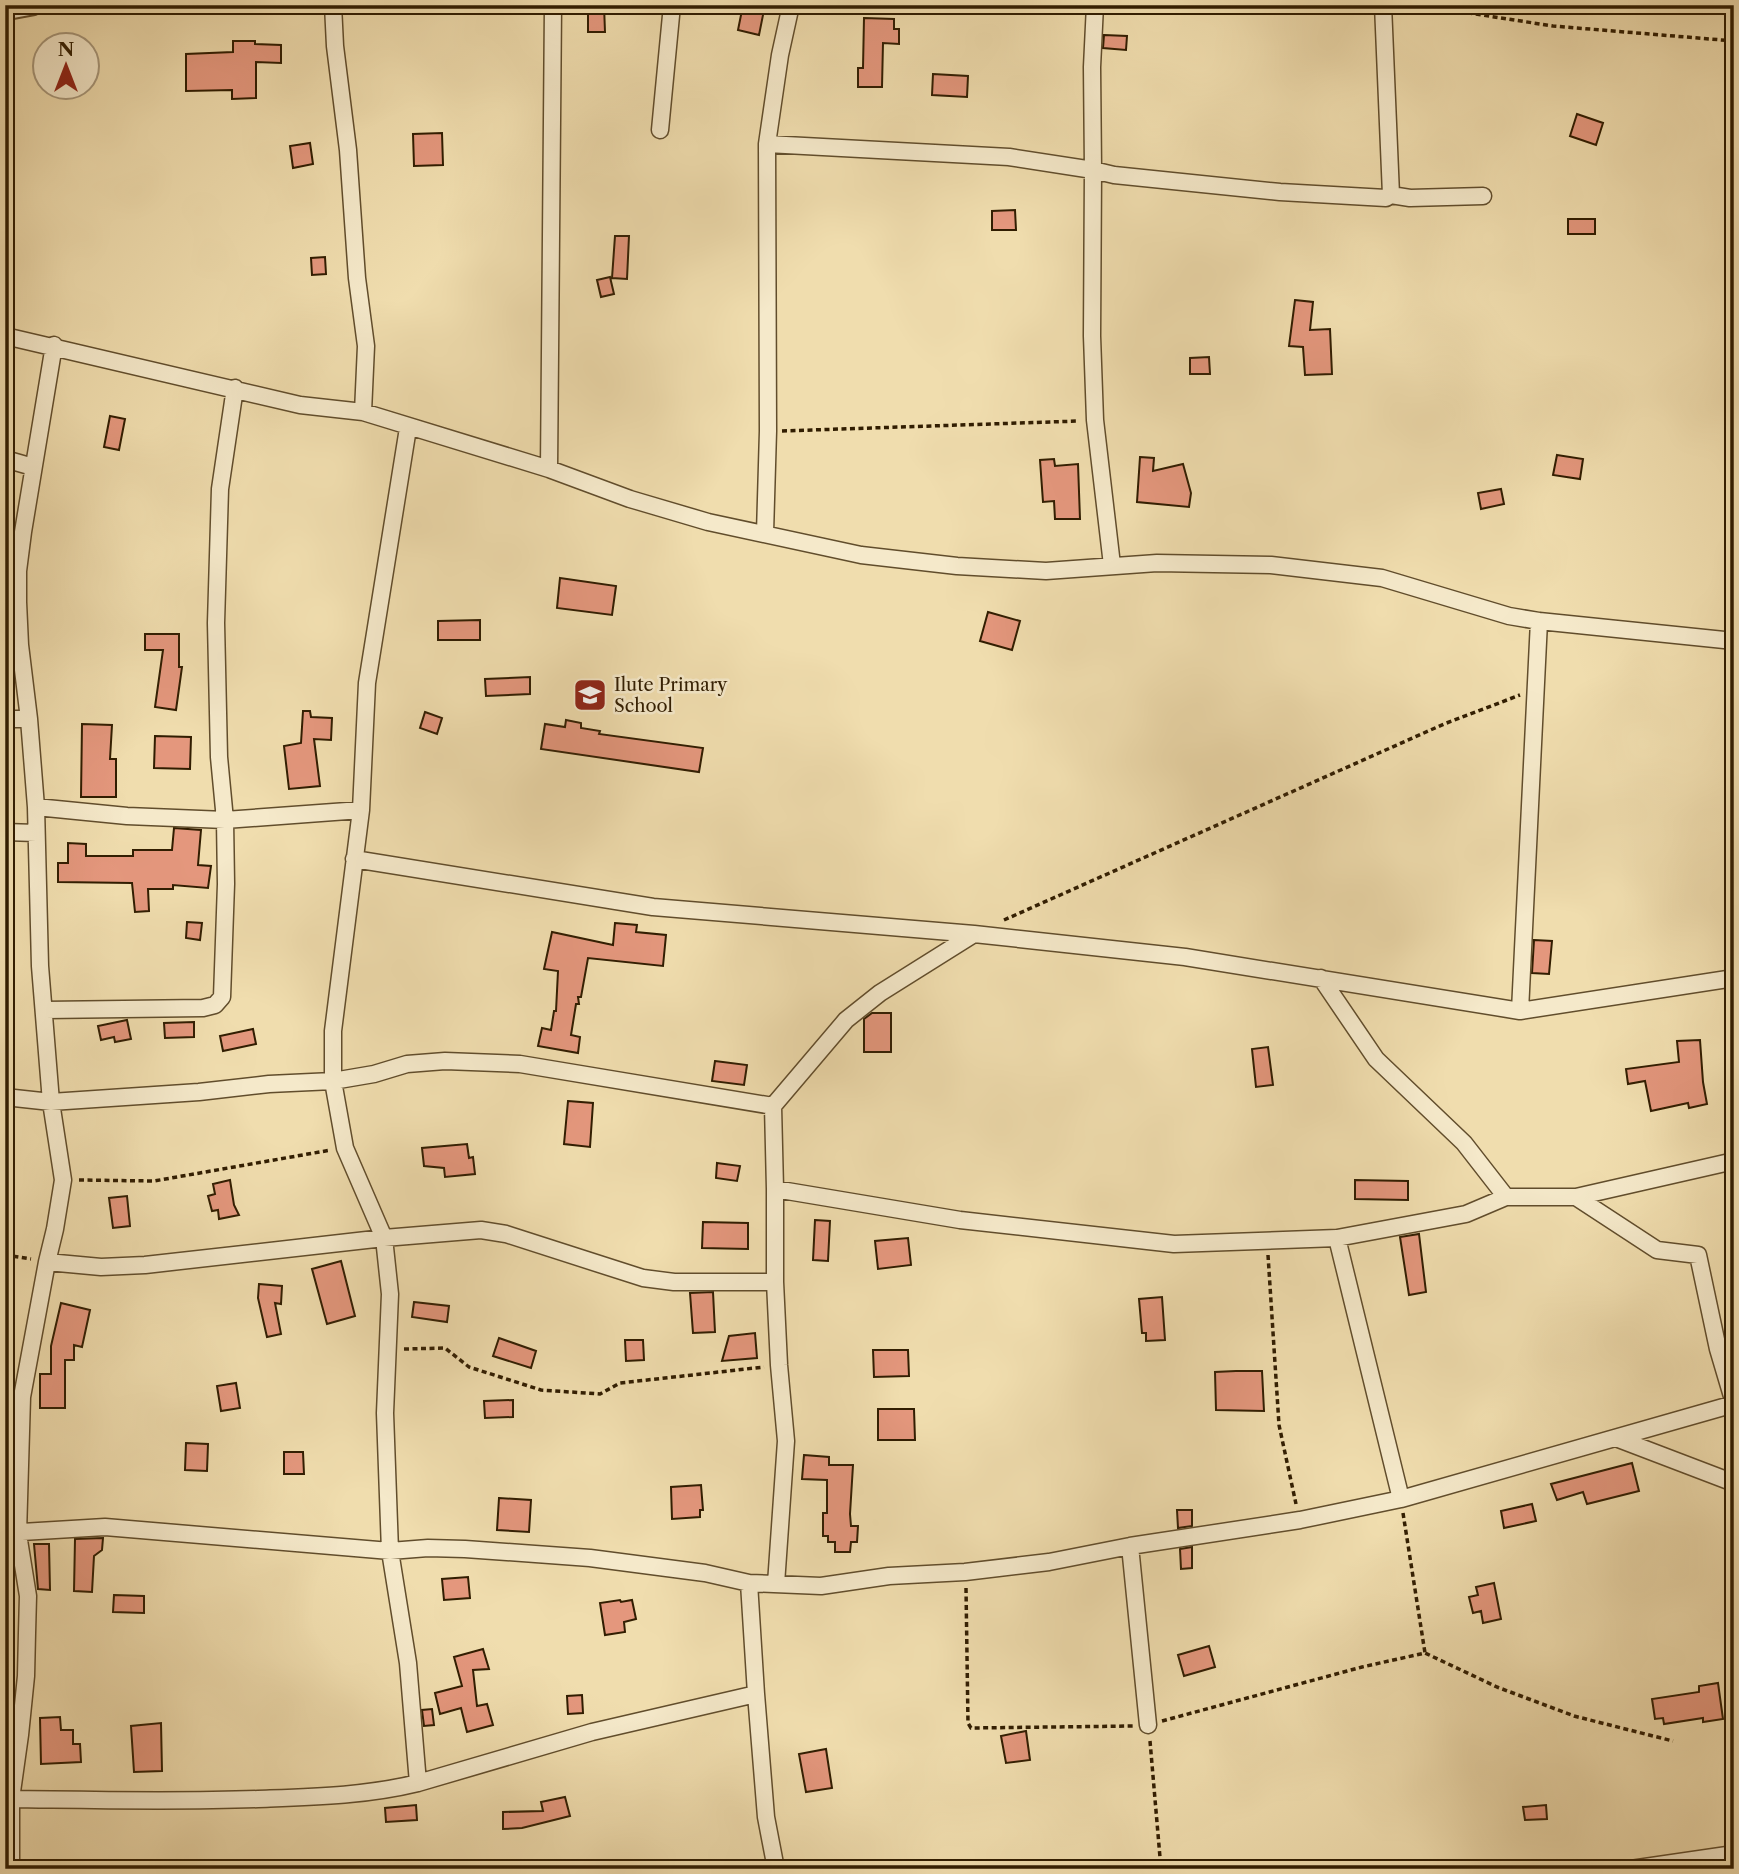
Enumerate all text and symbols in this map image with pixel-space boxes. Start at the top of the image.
north arrow [32,32,102,102]
text: N [58,38,74,61]
place label: Ilute Primary School [614,674,728,717]
school or university icon: Ilute Primary School [571,676,609,714]

